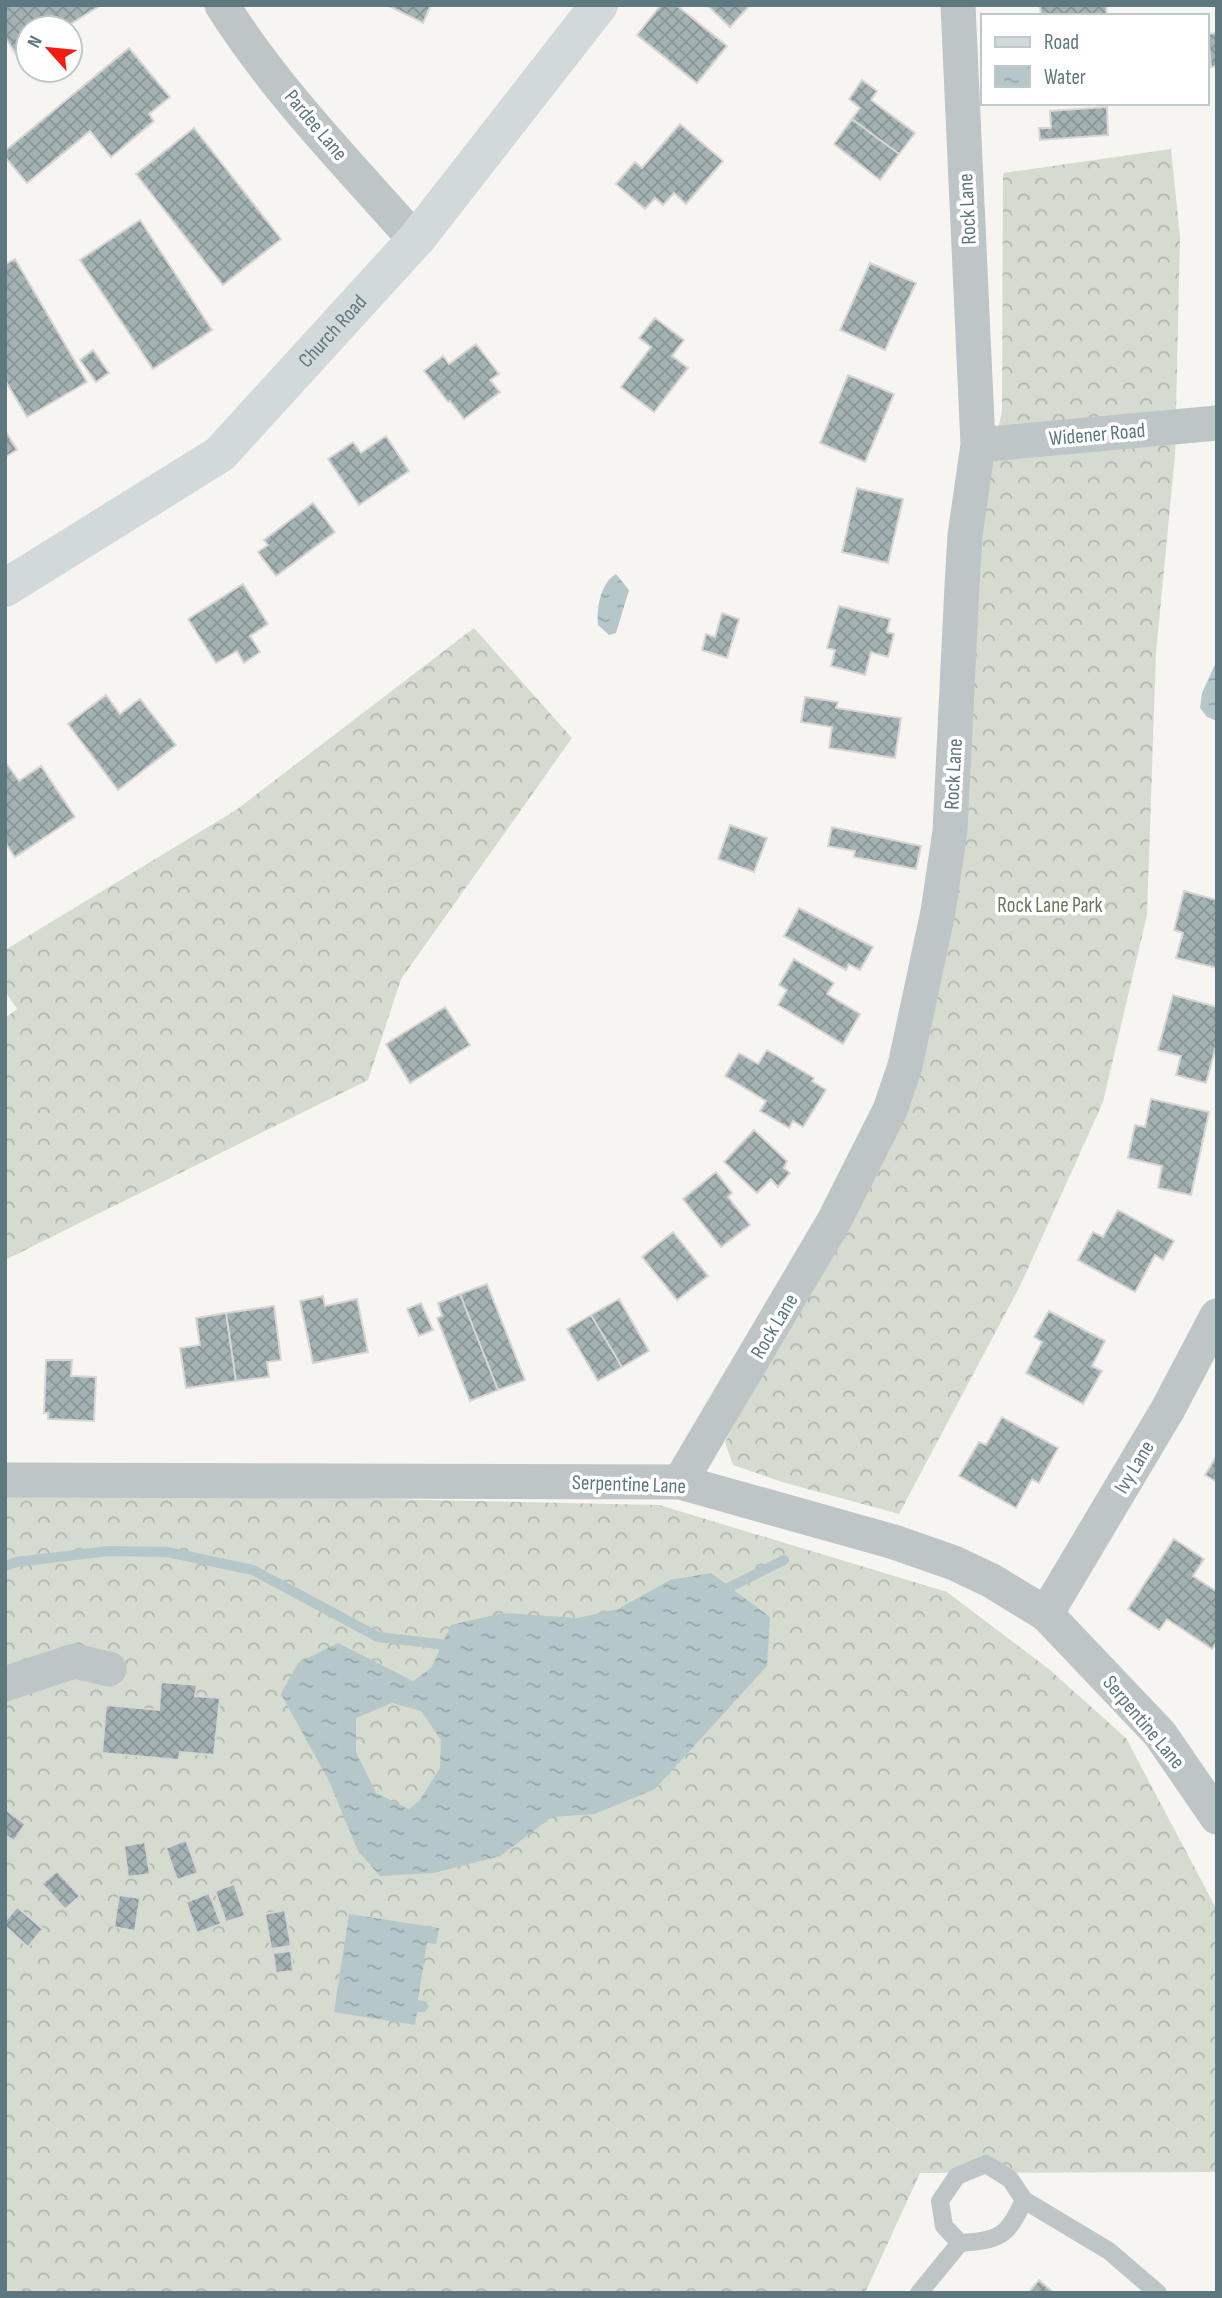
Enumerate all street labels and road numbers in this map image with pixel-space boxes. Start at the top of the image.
street label: Pardee Lane [279,85,352,166]
street label: Rock Lane [953,173,982,245]
street label: Church Road [293,290,372,373]
street label: Widener Road [1048,418,1146,451]
street label: Rock Lane [939,738,968,810]
street label: Rock Lane [745,1289,803,1363]
street label: Ivy Lane [1109,1436,1160,1498]
street label: Serpentine Lane [572,1470,686,1499]
street label: Serpentine Lane [1097,1671,1190,1774]

